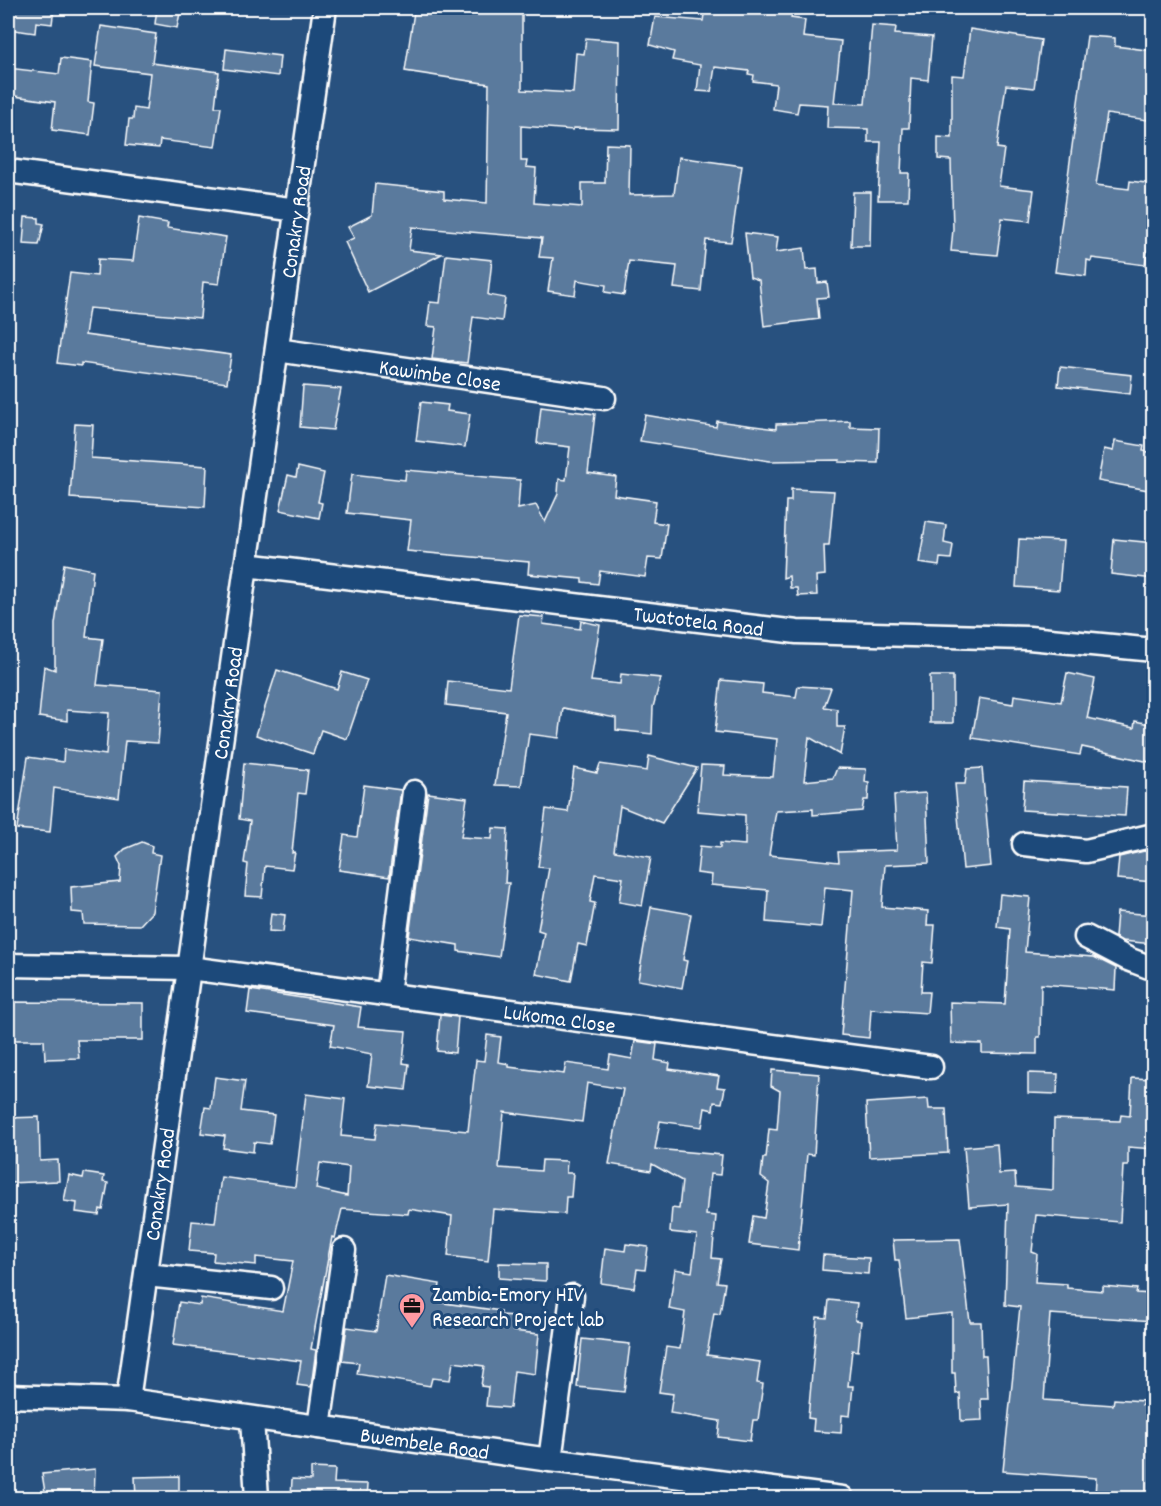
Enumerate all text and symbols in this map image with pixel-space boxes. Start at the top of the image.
street label: Conakry Road [275,164,322,281]
street label: Kawimbe Close [377,353,503,402]
street label: Twatotela Road [631,600,765,647]
street label: Conakry Road [207,645,253,762]
street label: Lukoma Close [501,998,617,1044]
street label: Conakry Road [139,1126,185,1243]
place label: Zambia-Emory HIV Research Project lab [432,1281,604,1337]
office icon: Zambia-Emory HIV Research Project lab [397,1291,427,1329]
street label: Bwembele Road [358,1421,491,1470]

